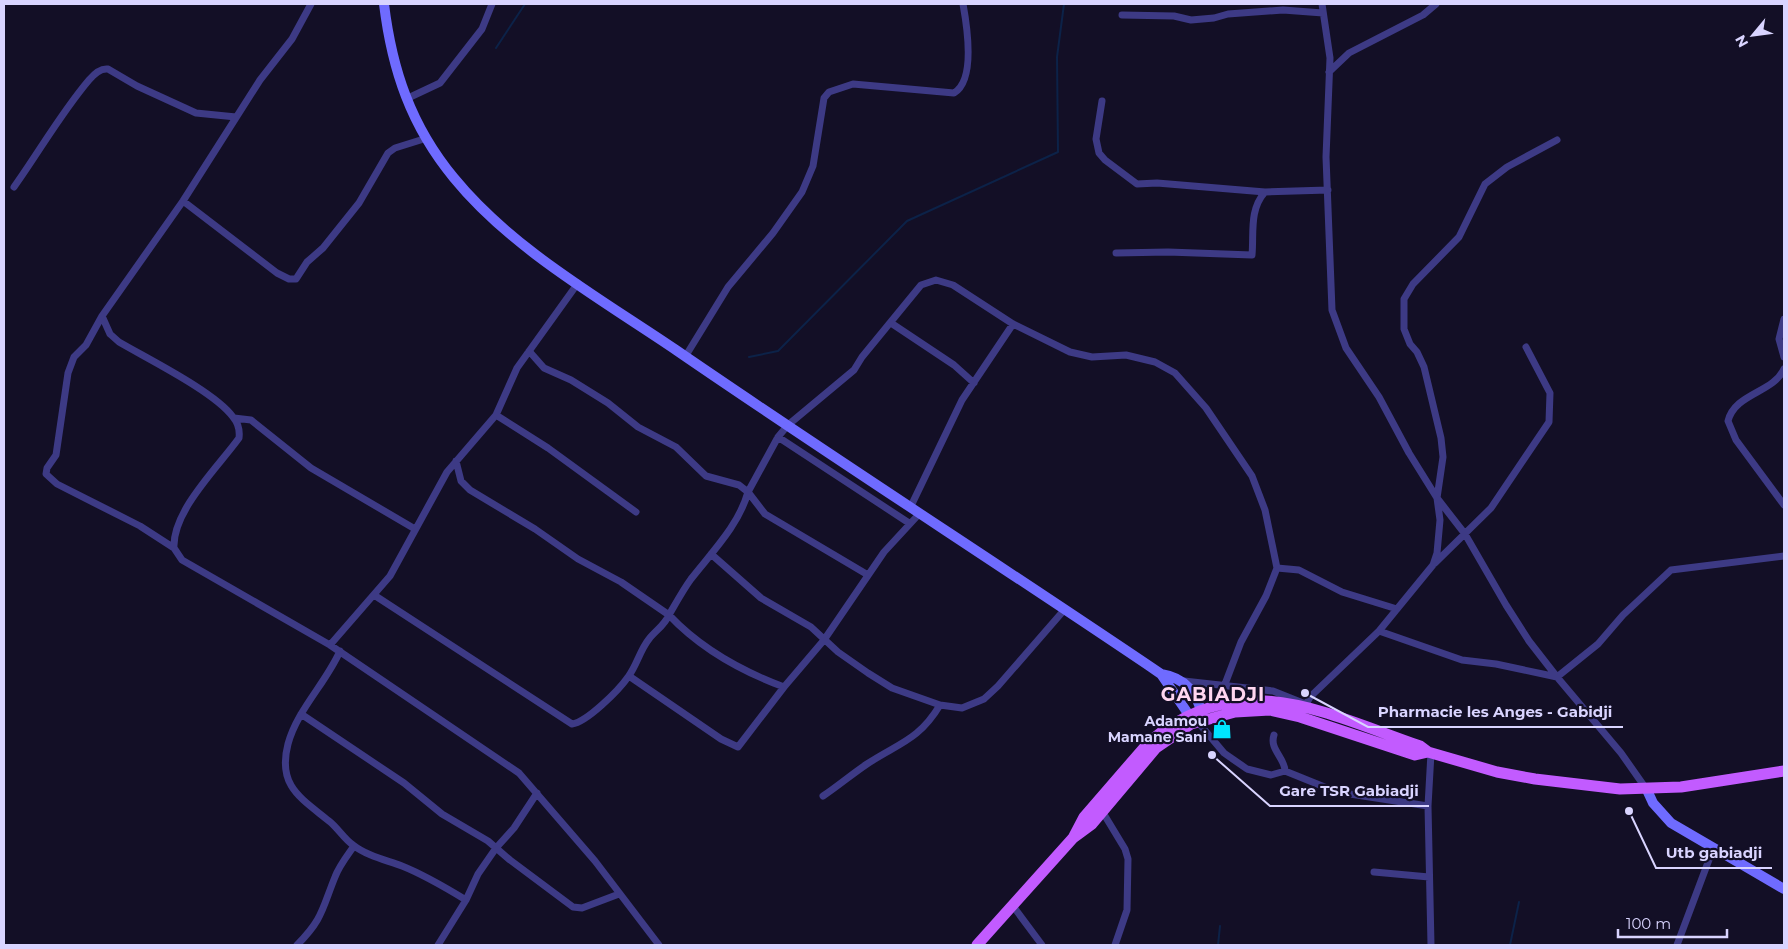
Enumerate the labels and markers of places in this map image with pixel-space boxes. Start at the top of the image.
callout: Pharmacie les Anges - Gabidji [1368,697,1623,727]
place label: Adamou Mamane Sani [1108,712,1207,746]
shop icon: Adamou Mamane Sani [1211,718,1233,740]
callout: Gare TSR Gabiadji [1270,776,1429,806]
callout: Utb gabiadji [1656,838,1772,868]

